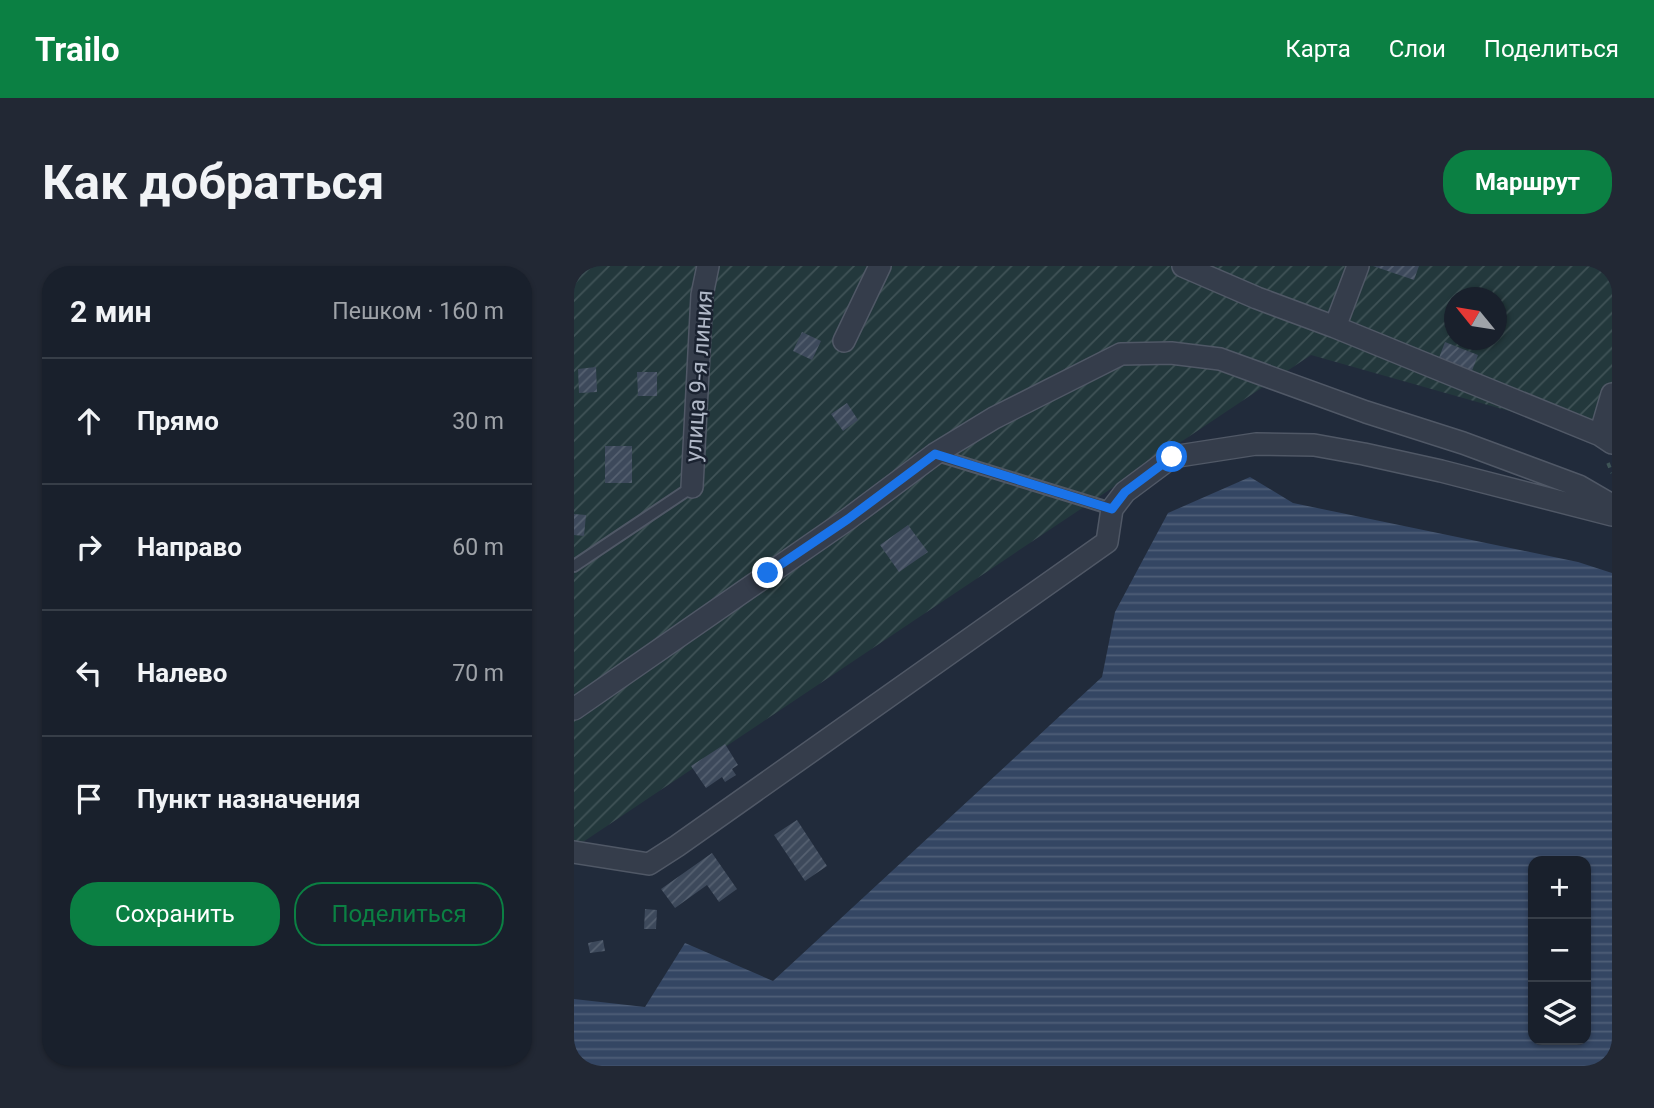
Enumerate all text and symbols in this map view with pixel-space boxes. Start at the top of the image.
text: Trailo [35,30,120,69]
text: Карта [1285,35,1351,63]
text: Слои [1389,35,1446,63]
text: Поделиться [1484,35,1619,63]
button: Маршрут [1443,150,1612,214]
text: Как добраться [42,154,384,211]
north arrow [1444,287,1507,350]
street label: улица 9-я линия [680,289,718,463]
text: 2 мин [70,294,151,329]
text: Пешком · 160 m [332,298,504,325]
icon: ahead [70,402,108,440]
text: Прямо [137,406,219,436]
text: 30 m [452,408,504,435]
route start [1156,441,1187,472]
icon: right [70,528,108,566]
text: Направо [137,532,242,562]
text: 60 m [452,534,504,561]
route end [752,557,783,588]
icon: left [70,654,108,692]
text: Налево [137,658,227,688]
text: 70 m [452,660,504,687]
icon: arrive [70,780,108,818]
text: Пункт назначения [137,784,361,814]
map controls [1528,856,1591,1045]
button: + [1528,856,1591,919]
button: Сохранить [70,882,280,946]
button: Поделиться [294,882,504,946]
button: − [1528,919,1591,982]
button: layers [1528,982,1591,1045]

